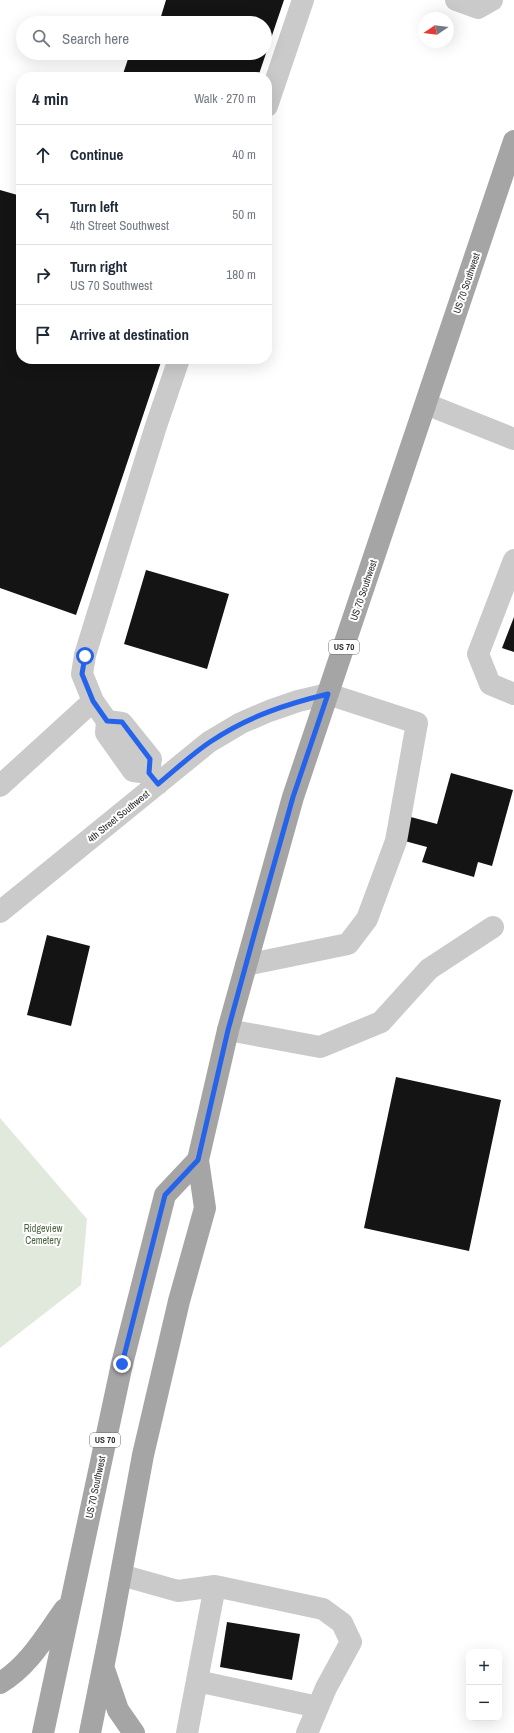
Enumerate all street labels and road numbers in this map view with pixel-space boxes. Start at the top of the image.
street label: US 70 Southwest [450,250,483,315]
street label: US 70 Southwest [347,557,380,622]
road number: US 70 [329,640,359,654]
street label: 4th Street Southwest [85,787,153,845]
road number: US 70 [90,1433,120,1447]
street label: US 70 Southwest [83,1454,109,1519]

